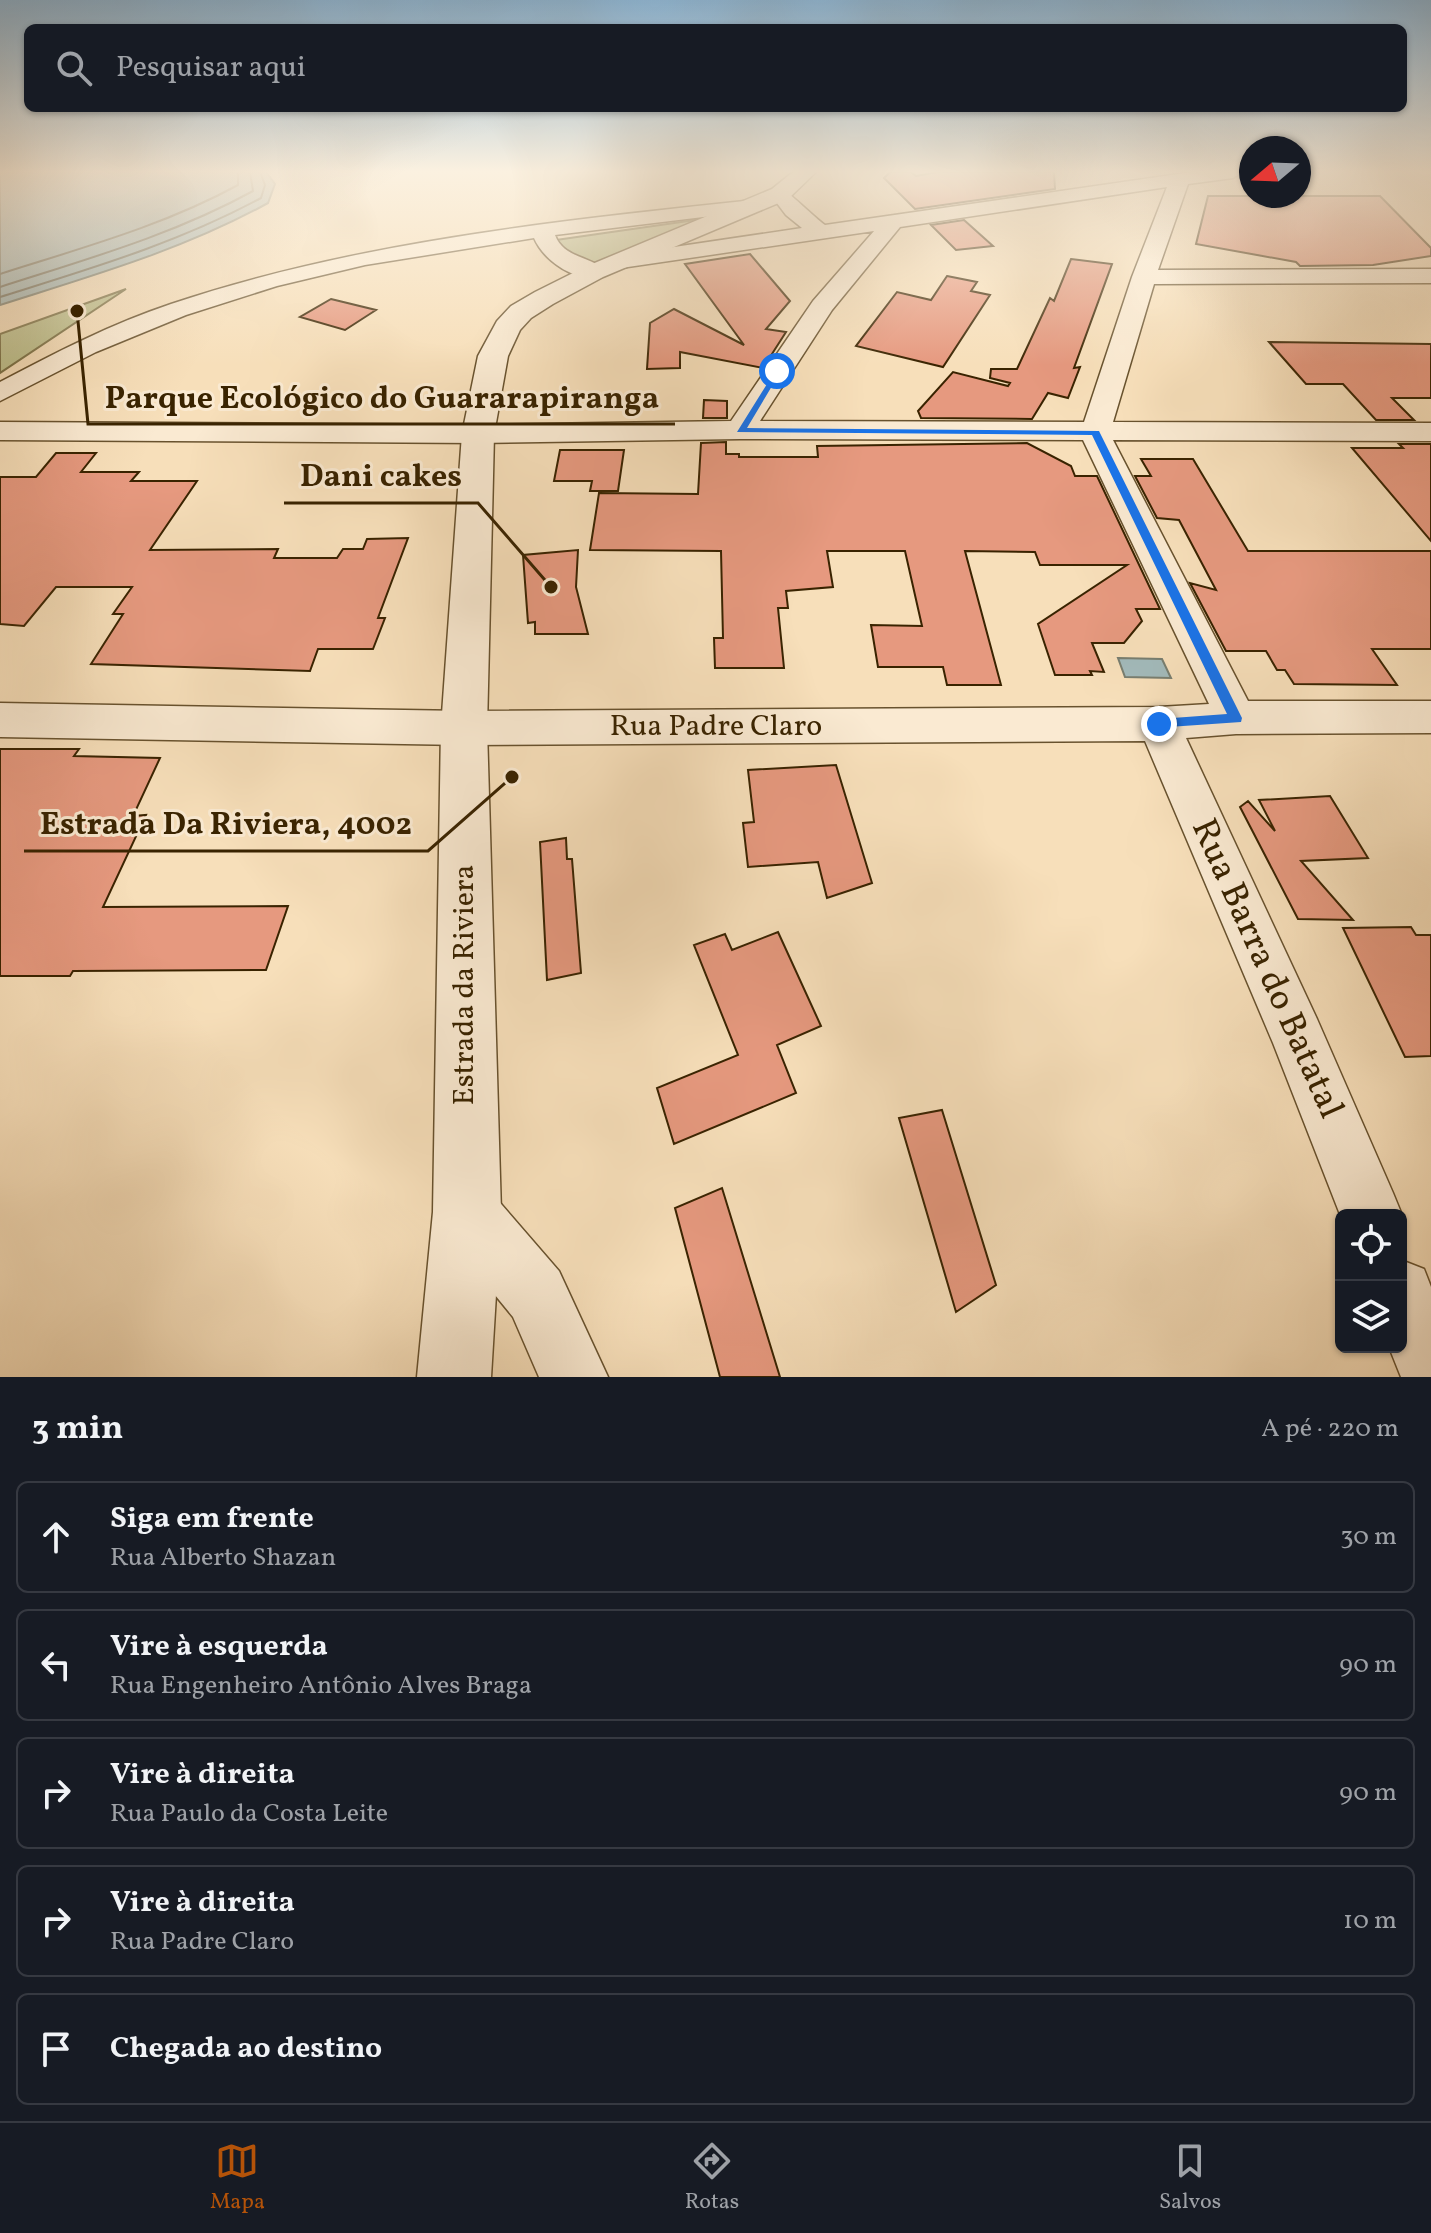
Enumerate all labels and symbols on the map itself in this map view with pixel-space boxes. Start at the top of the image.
north arrow [1239,136,1311,208]
route start [759,353,795,389]
callout: Parque Ecológico do Guararapiranga [88,368,675,424]
text: Parque Ecológico do Guararapiranga [105,378,659,422]
callout: Dani cakes [284,447,478,503]
text: Dani cakes [300,456,462,500]
street label: Rua Padre Claro [610,706,822,748]
route end [1141,706,1177,742]
callout: Estrada Da Riviera, 4002 [24,795,428,851]
text: Estrada Da Riviera, 4002 [40,804,412,848]
street label: Rua Barra do Batatal [1177,811,1355,1127]
street label: Estrada da Riviera [444,865,486,1105]

